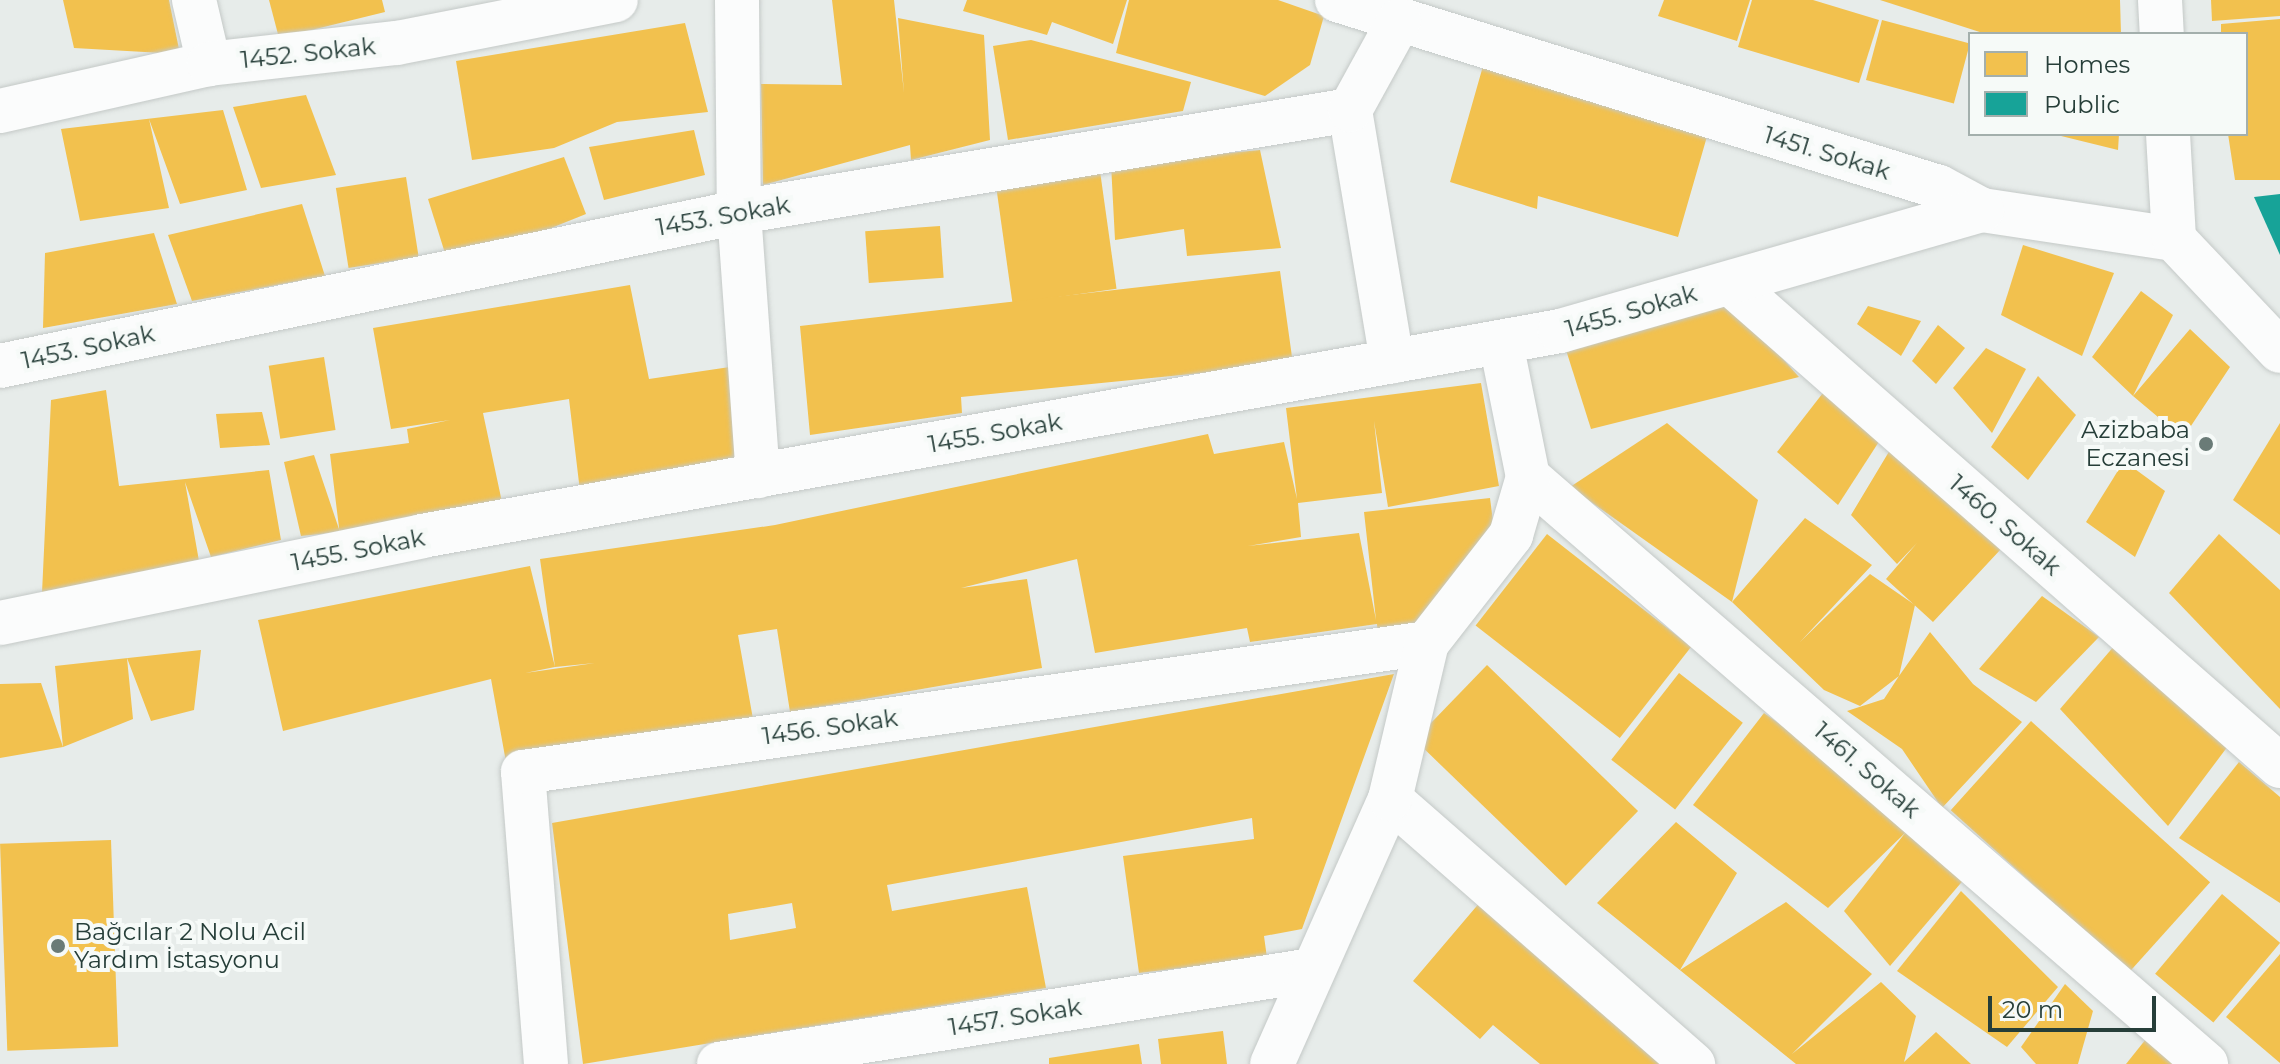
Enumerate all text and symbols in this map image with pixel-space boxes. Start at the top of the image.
street label: 1452. Sokak [239,32,377,74]
legend [1968,32,2248,136]
text: Homes [2044,50,2130,79]
text: Public [2044,90,2120,119]
street label: 1451. Sokak [1760,120,1894,186]
street label: 1453. Sokak [654,190,792,242]
street label: 1455. Sokak [1562,279,1700,343]
street label: 1453. Sokak [19,319,157,375]
street label: 1455. Sokak [926,407,1064,459]
place label: Azizbaba Eczanesi [2081,416,2190,472]
marker: Azizbaba Eczanesi [2197,435,2215,453]
street label: 1460. Sokak [1943,469,2067,581]
street label: 1455. Sokak [289,523,427,577]
street label: 1456. Sokak [760,703,900,751]
street label: 1461. Sokak [1808,716,1926,824]
place label: Bağcılar 2 Nolu Acil Yardım İstasyonu [74,918,306,974]
marker: Bağcılar 2 Nolu Acil Yardım İstasyonu [49,937,67,955]
scale bar [1992,980,2160,1030]
street label: 1457. Sokak [946,992,1084,1042]
text: 20 m [2002,995,2063,1024]

